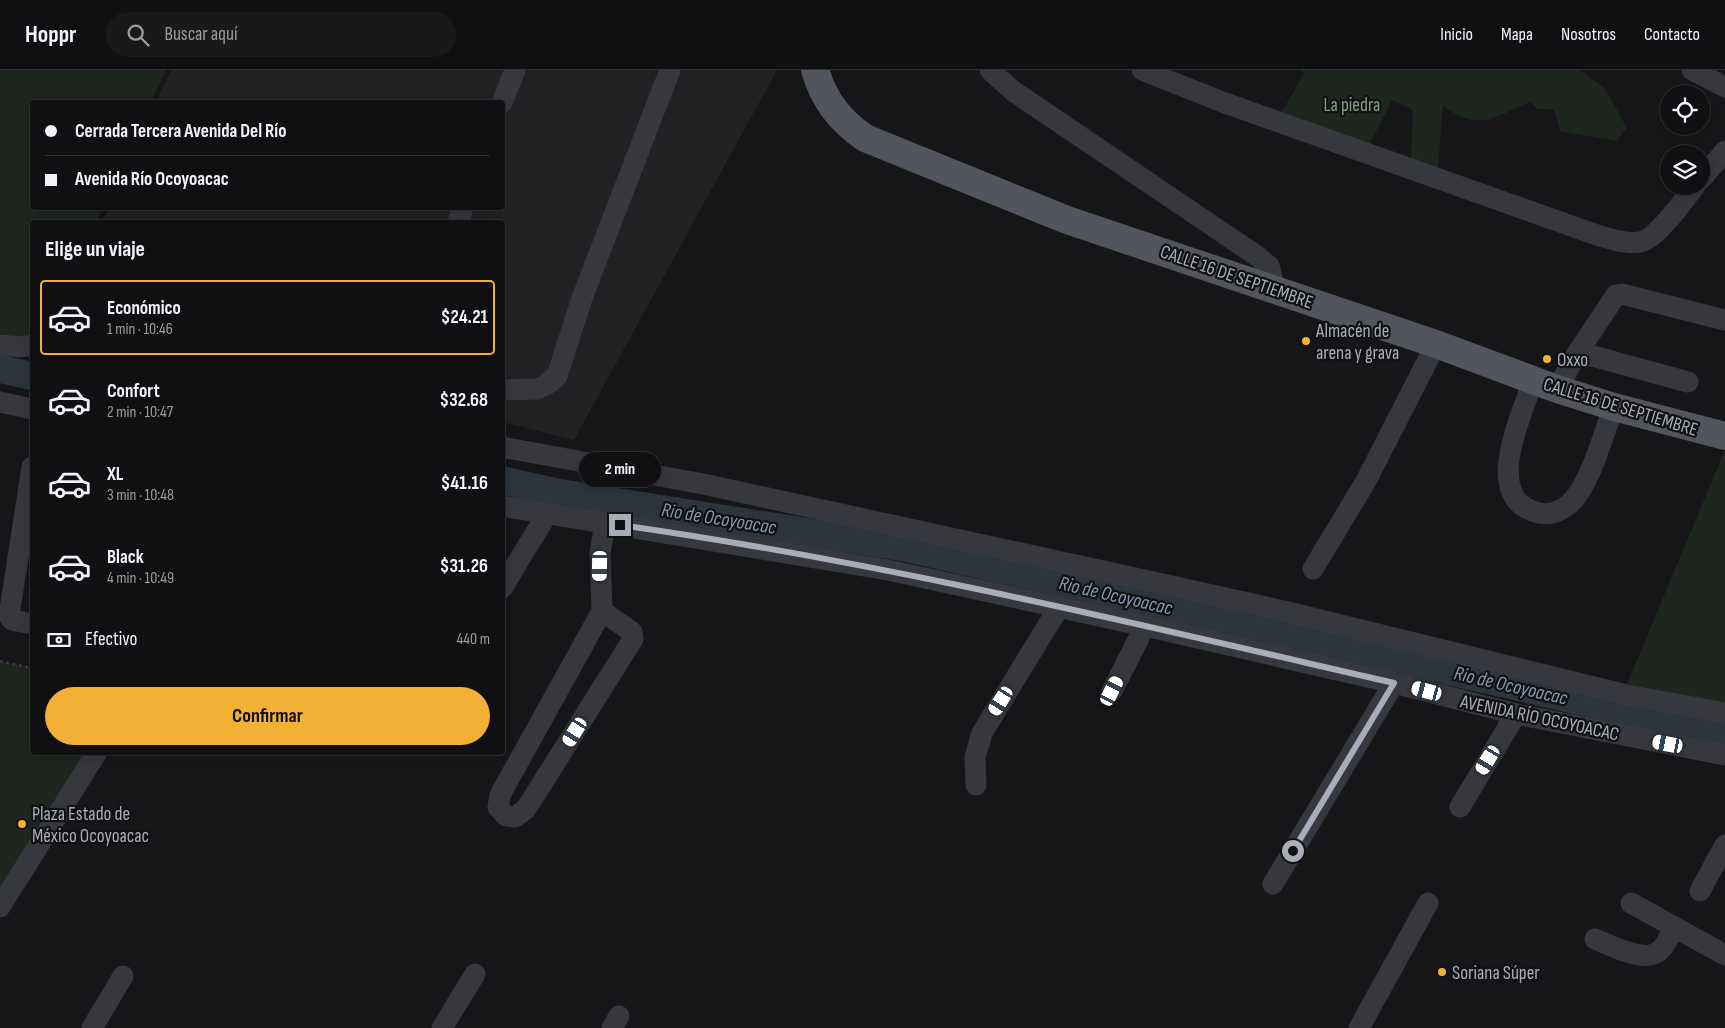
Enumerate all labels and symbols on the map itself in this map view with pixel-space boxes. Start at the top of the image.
park label: La piedra [1324,94,1380,117]
street label: CALLE 16 DE SEPTIEMBRE [1157,240,1316,314]
place label: Almacén de arena y grava [1315,320,1399,365]
marker: Almacén de arena y grava [1300,335,1312,347]
place label: Oxxo [1557,349,1588,372]
marker: Oxxo [1541,353,1553,365]
street label: CALLE 16 DE SEPTIEMBRE [1541,373,1701,442]
callout: 2 min [579,452,661,488]
water label: Rio de Ocoyoacac [660,498,778,540]
route end [609,514,631,536]
car [592,551,607,581]
water label: Rio de Ocoyoacac [1057,571,1175,621]
water label: Rio de Ocoyoacac [1452,661,1570,711]
car [1098,674,1125,708]
car [1410,680,1443,702]
car [986,684,1015,718]
street label: AVENIDA RÍO OCOYOACAC [1457,690,1621,747]
car [560,715,589,749]
car [1651,734,1684,754]
car [1473,743,1502,777]
place label: Plaza Estado de México Ocoyoacac [32,803,149,848]
marker: Plaza Estado de México Ocoyoacac [16,818,28,830]
route start [1282,840,1304,862]
place label: Soriana Súper [1452,962,1540,985]
marker: Soriana Súper [1436,966,1448,978]

